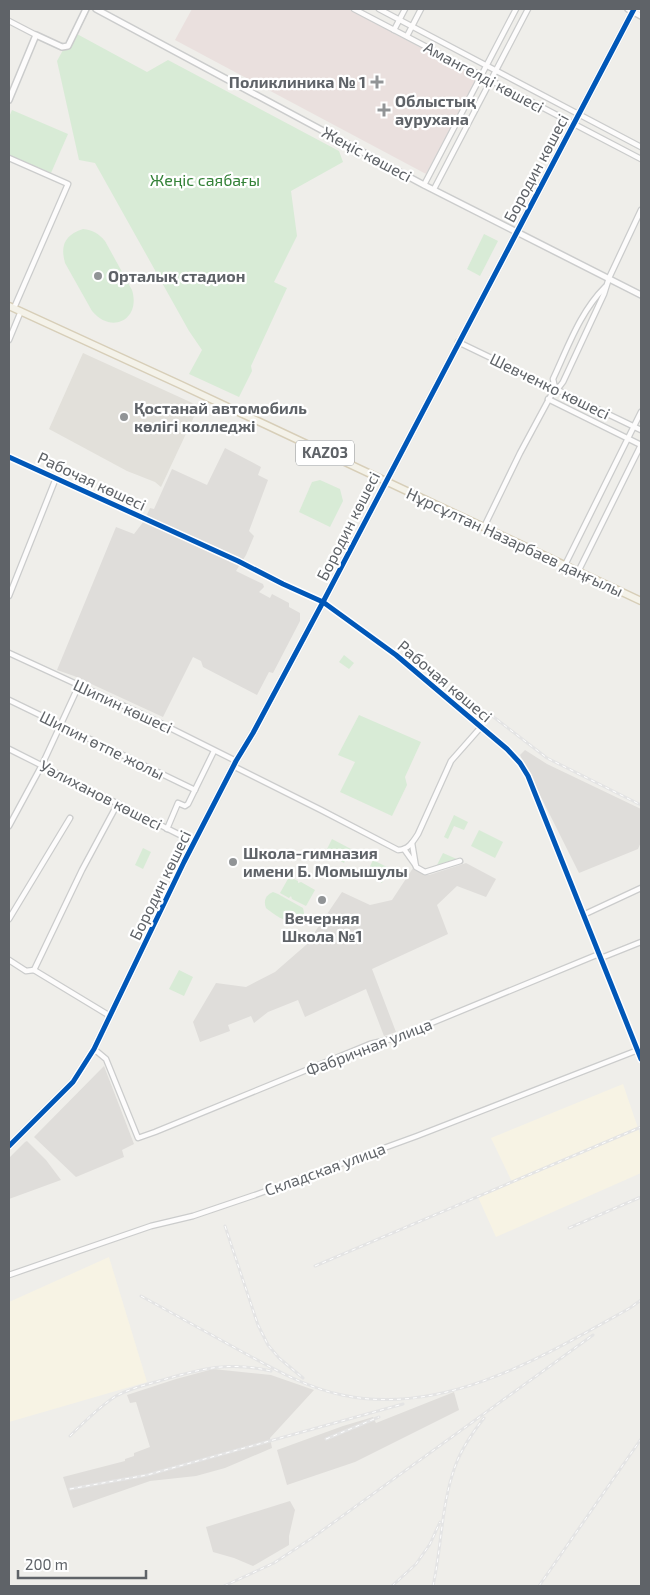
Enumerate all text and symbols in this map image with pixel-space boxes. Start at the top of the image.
street label: Амангелді көшесі [421,37,547,116]
place label: Поликлиника № 1 [229,72,366,91]
marker: Поликлиника № 1 [370,75,384,89]
place label: Облыстық аурухана [395,91,476,128]
marker: Облыстық аурухана [377,103,391,117]
street label: Бородин көшесі [499,110,572,225]
street label: Жеңіс көшесі [319,122,415,185]
park label: Жеңіс саябағы [150,170,260,189]
place label: Орталық стадион [108,266,245,285]
marker: Орталық стадион [92,270,104,282]
street label: Шевченко көшесі [487,348,613,423]
place label: Қостанай автомобиль көлігі колледжі [134,398,307,435]
marker: Қостанай автомобиль көлігі колледжі [118,411,130,423]
road number: KАZ03 [296,440,354,466]
street label: Рабочая көшесі [35,447,149,514]
street label: Бородин көшесі [312,468,383,583]
street label: Нұрсұлтан Назарбаев даңғылы [404,483,627,600]
street label: Рабочая көшесі [394,636,496,726]
street label: Шипин көшесі [71,674,176,737]
street label: Шипин өтпе жолы [37,706,168,783]
street label: Уәлиханов көшесі [37,756,165,834]
street label: Бородин көшесі [125,827,194,943]
place label: Школа-гимназия имени Б. Момышулы [243,843,408,880]
marker: Школа-гимназия имени Б. Момышулы [227,856,239,868]
marker: Вечерняя Школа №1 [316,894,328,906]
place label: Вечерняя Школа №1 [282,908,362,945]
street label: Фабричная улица [303,1014,435,1080]
street label: Складская улица [262,1138,388,1200]
scale bar [18,1548,145,1580]
text: 200 m [25,1555,68,1573]

